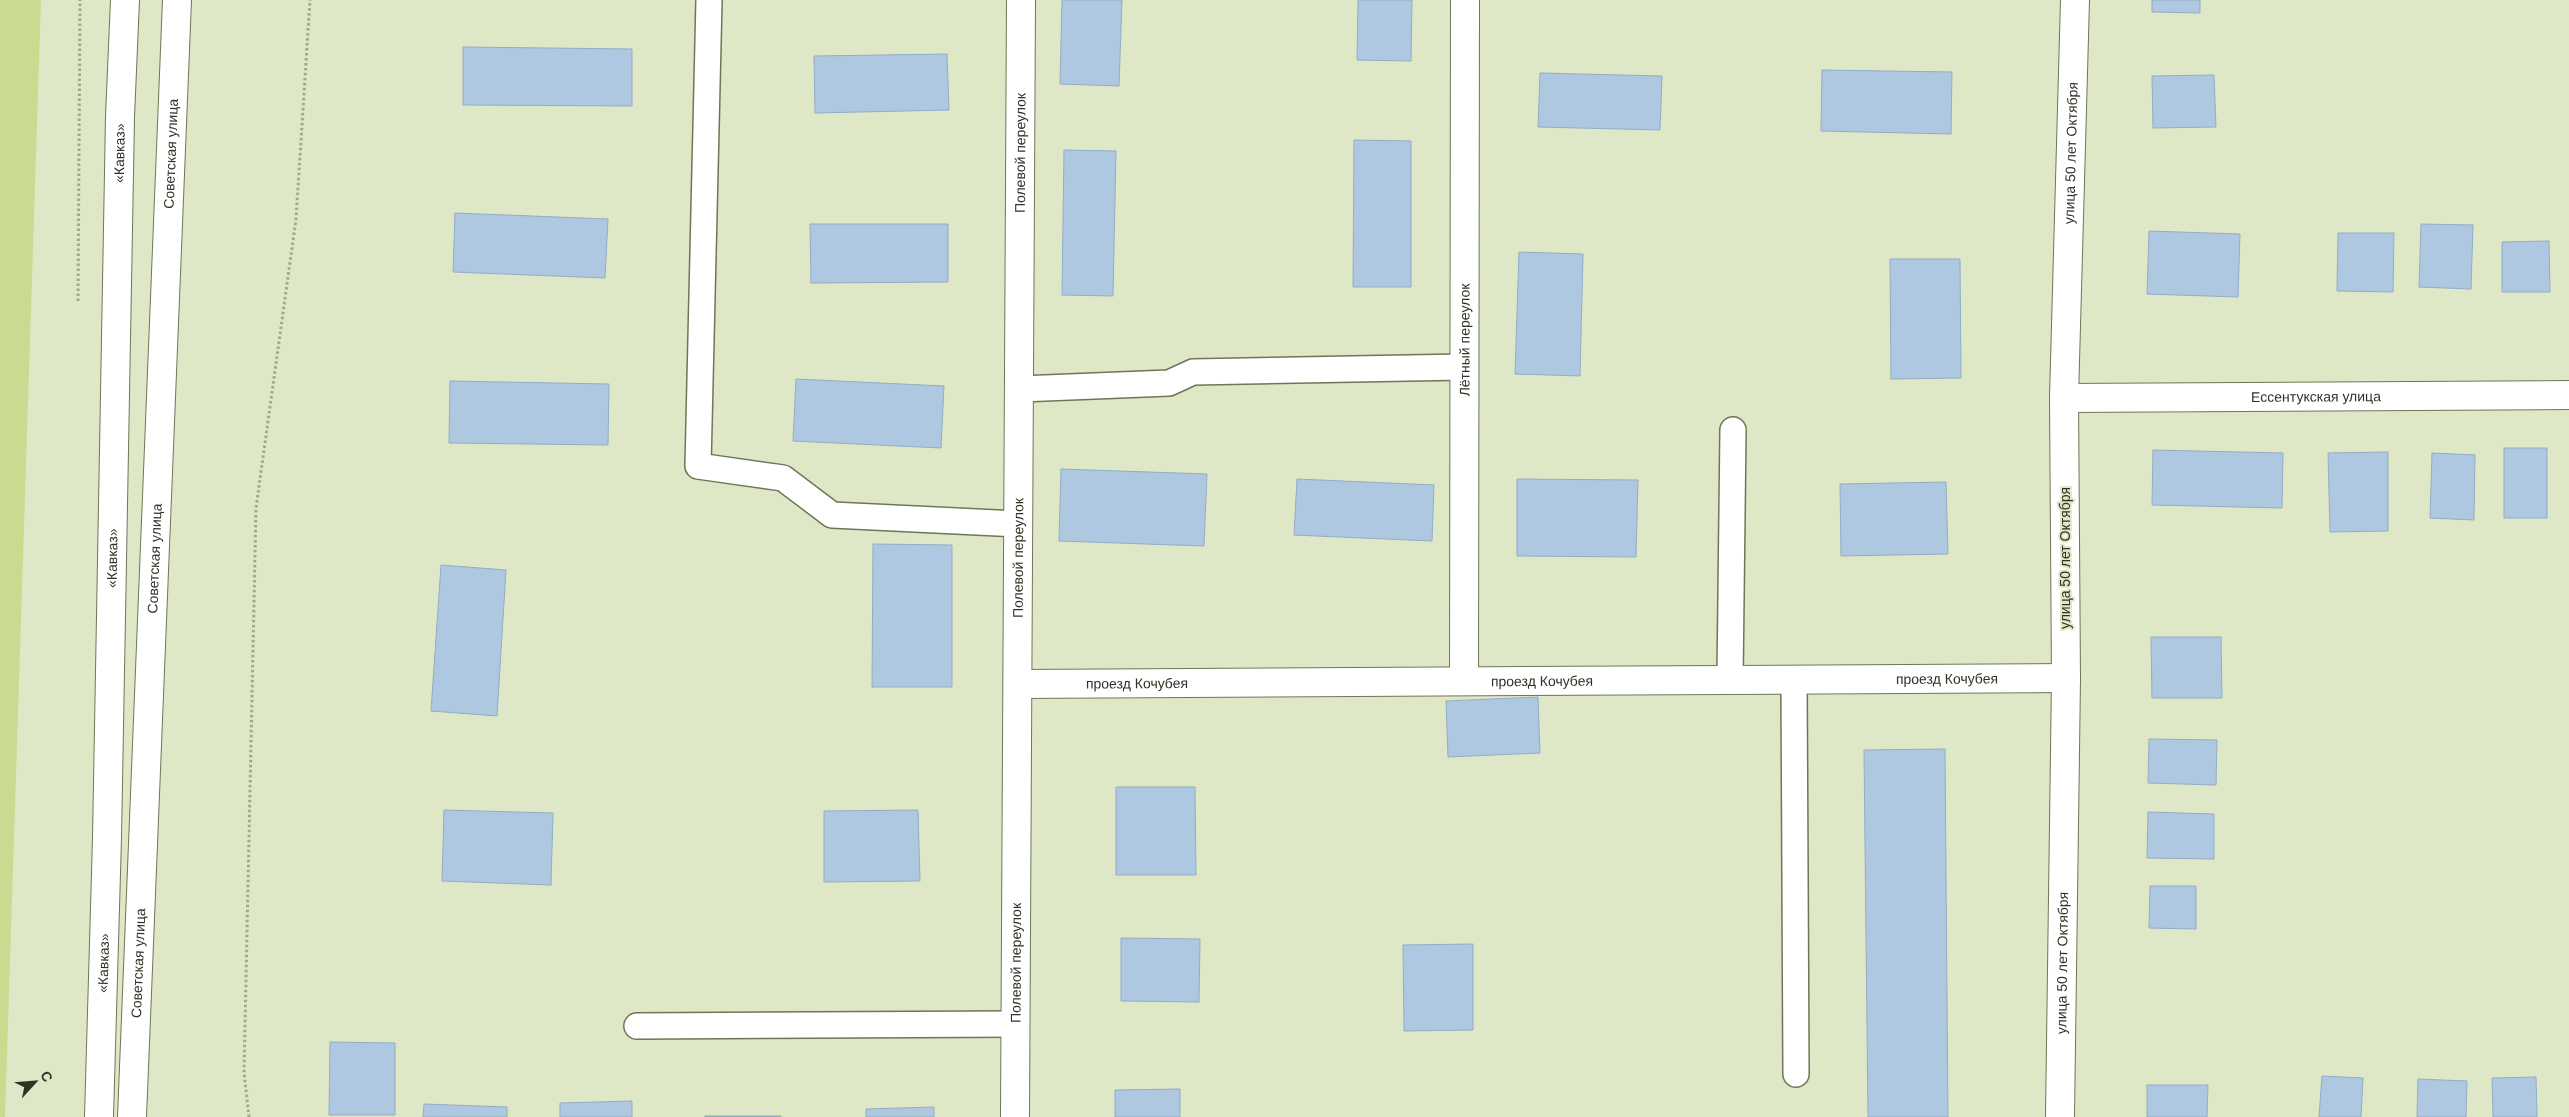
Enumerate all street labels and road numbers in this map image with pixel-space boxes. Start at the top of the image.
street label: улица 50 лет Октября [2061,82,2081,224]
street label: Полевой переулок [1012,92,1029,213]
street label: Советская улица [161,98,181,209]
street label: «Кавказ» [111,123,128,183]
street label: Лётный переулок [1456,283,1473,396]
street label: Ессентукская улица [2251,388,2381,405]
street label: улица 50 лет Октября [2057,487,2073,629]
street label: Полевой переулок [1010,497,1026,618]
street label: Советская улица [144,503,165,614]
street label: «Кавказ» [104,528,121,588]
street label: проезд Кочубея [1896,670,1998,687]
street label: проезд Кочубея [1491,673,1593,689]
street label: проезд Кочубея [1086,675,1188,692]
street label: улица 50 лет Октября [2053,892,2071,1034]
street label: Полевой переулок [1008,902,1024,1023]
street label: Советская улица [128,908,148,1018]
street label: «Кавказ» [95,933,112,993]

